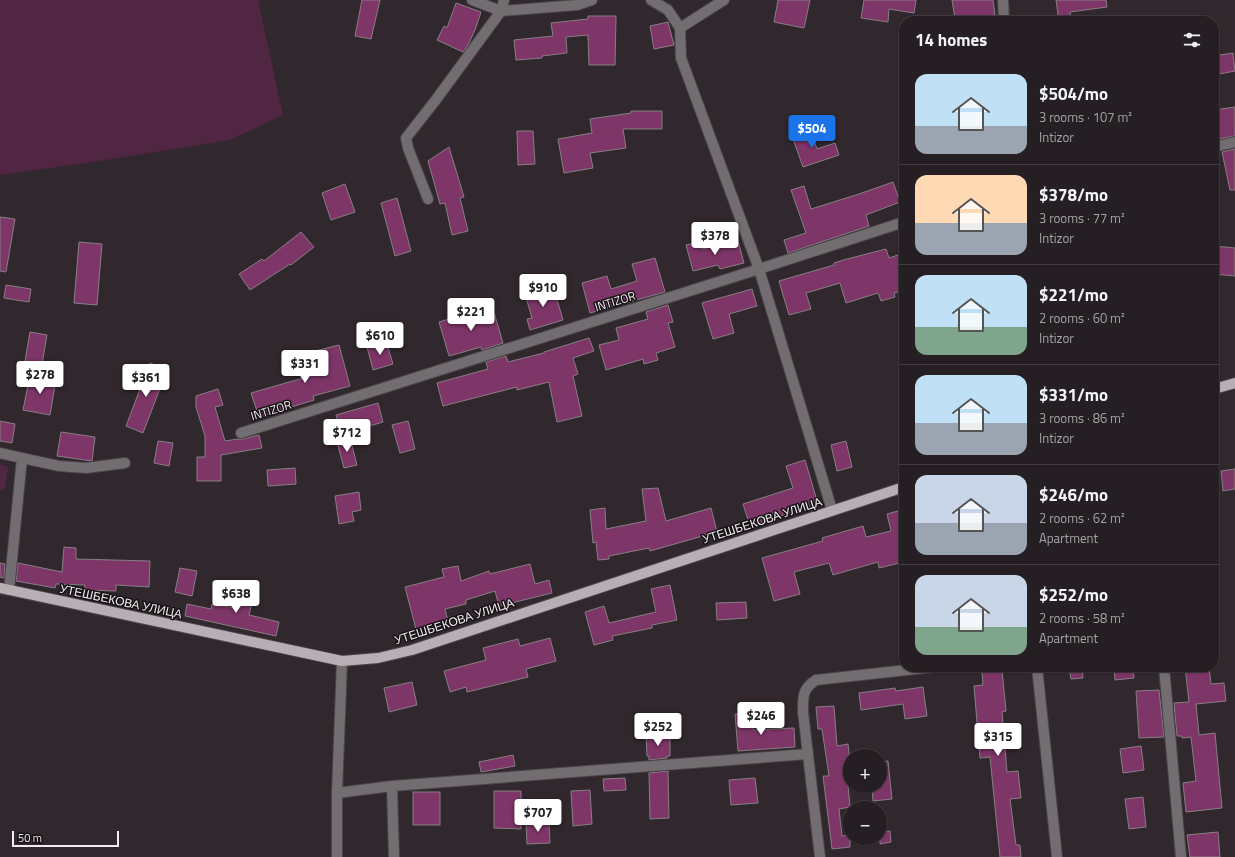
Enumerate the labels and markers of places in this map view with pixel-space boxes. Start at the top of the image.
pin: $504 [788,115,836,149]
pin: $378 [691,222,739,256]
pin: $910 [519,274,567,308]
pin: $221 [447,298,495,332]
pin: $610 [356,322,404,356]
pin: $331 [281,350,329,384]
pin: $278 [16,361,64,395]
pin: $361 [122,364,170,398]
pin: $712 [323,419,371,453]
pin: $638 [212,580,260,614]
pin: $246 [737,702,785,736]
pin: $252 [634,713,682,747]
pin: $315 [974,723,1022,757]
pin: $707 [514,799,562,833]

